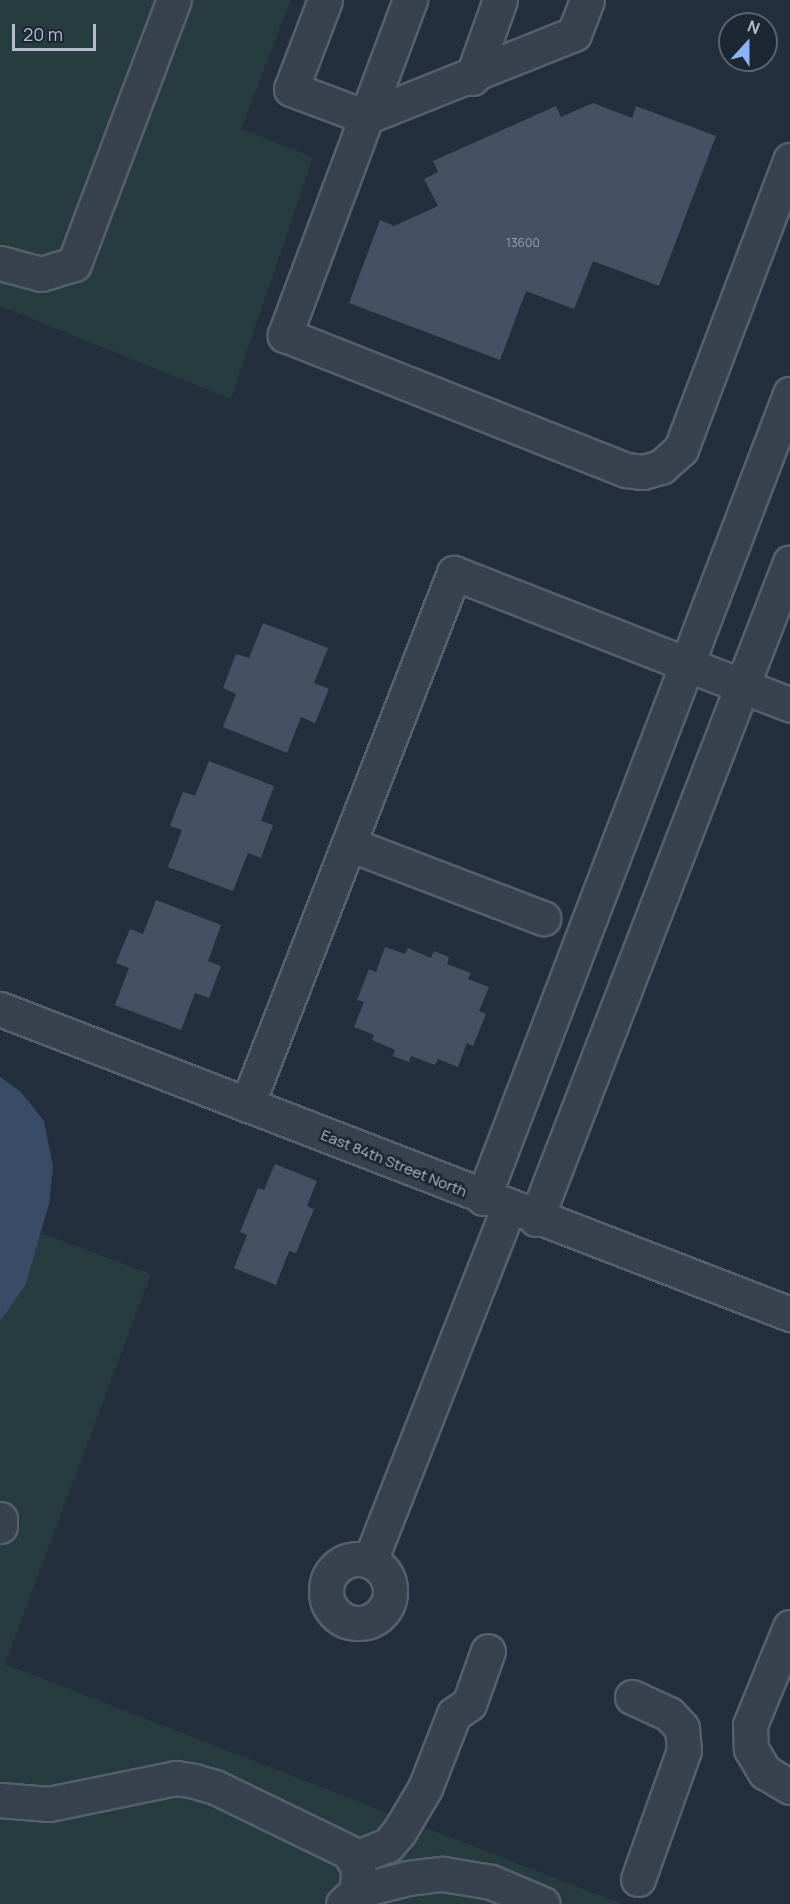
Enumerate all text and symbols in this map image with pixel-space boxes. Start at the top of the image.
scale bar [15,12,99,50]
north arrow [718,12,778,72]
text: N [744,15,763,39]
text: 20 m [23,22,63,46]
house number: 13600 [506,236,540,250]
street label: East 84th Street North [318,1125,470,1201]

